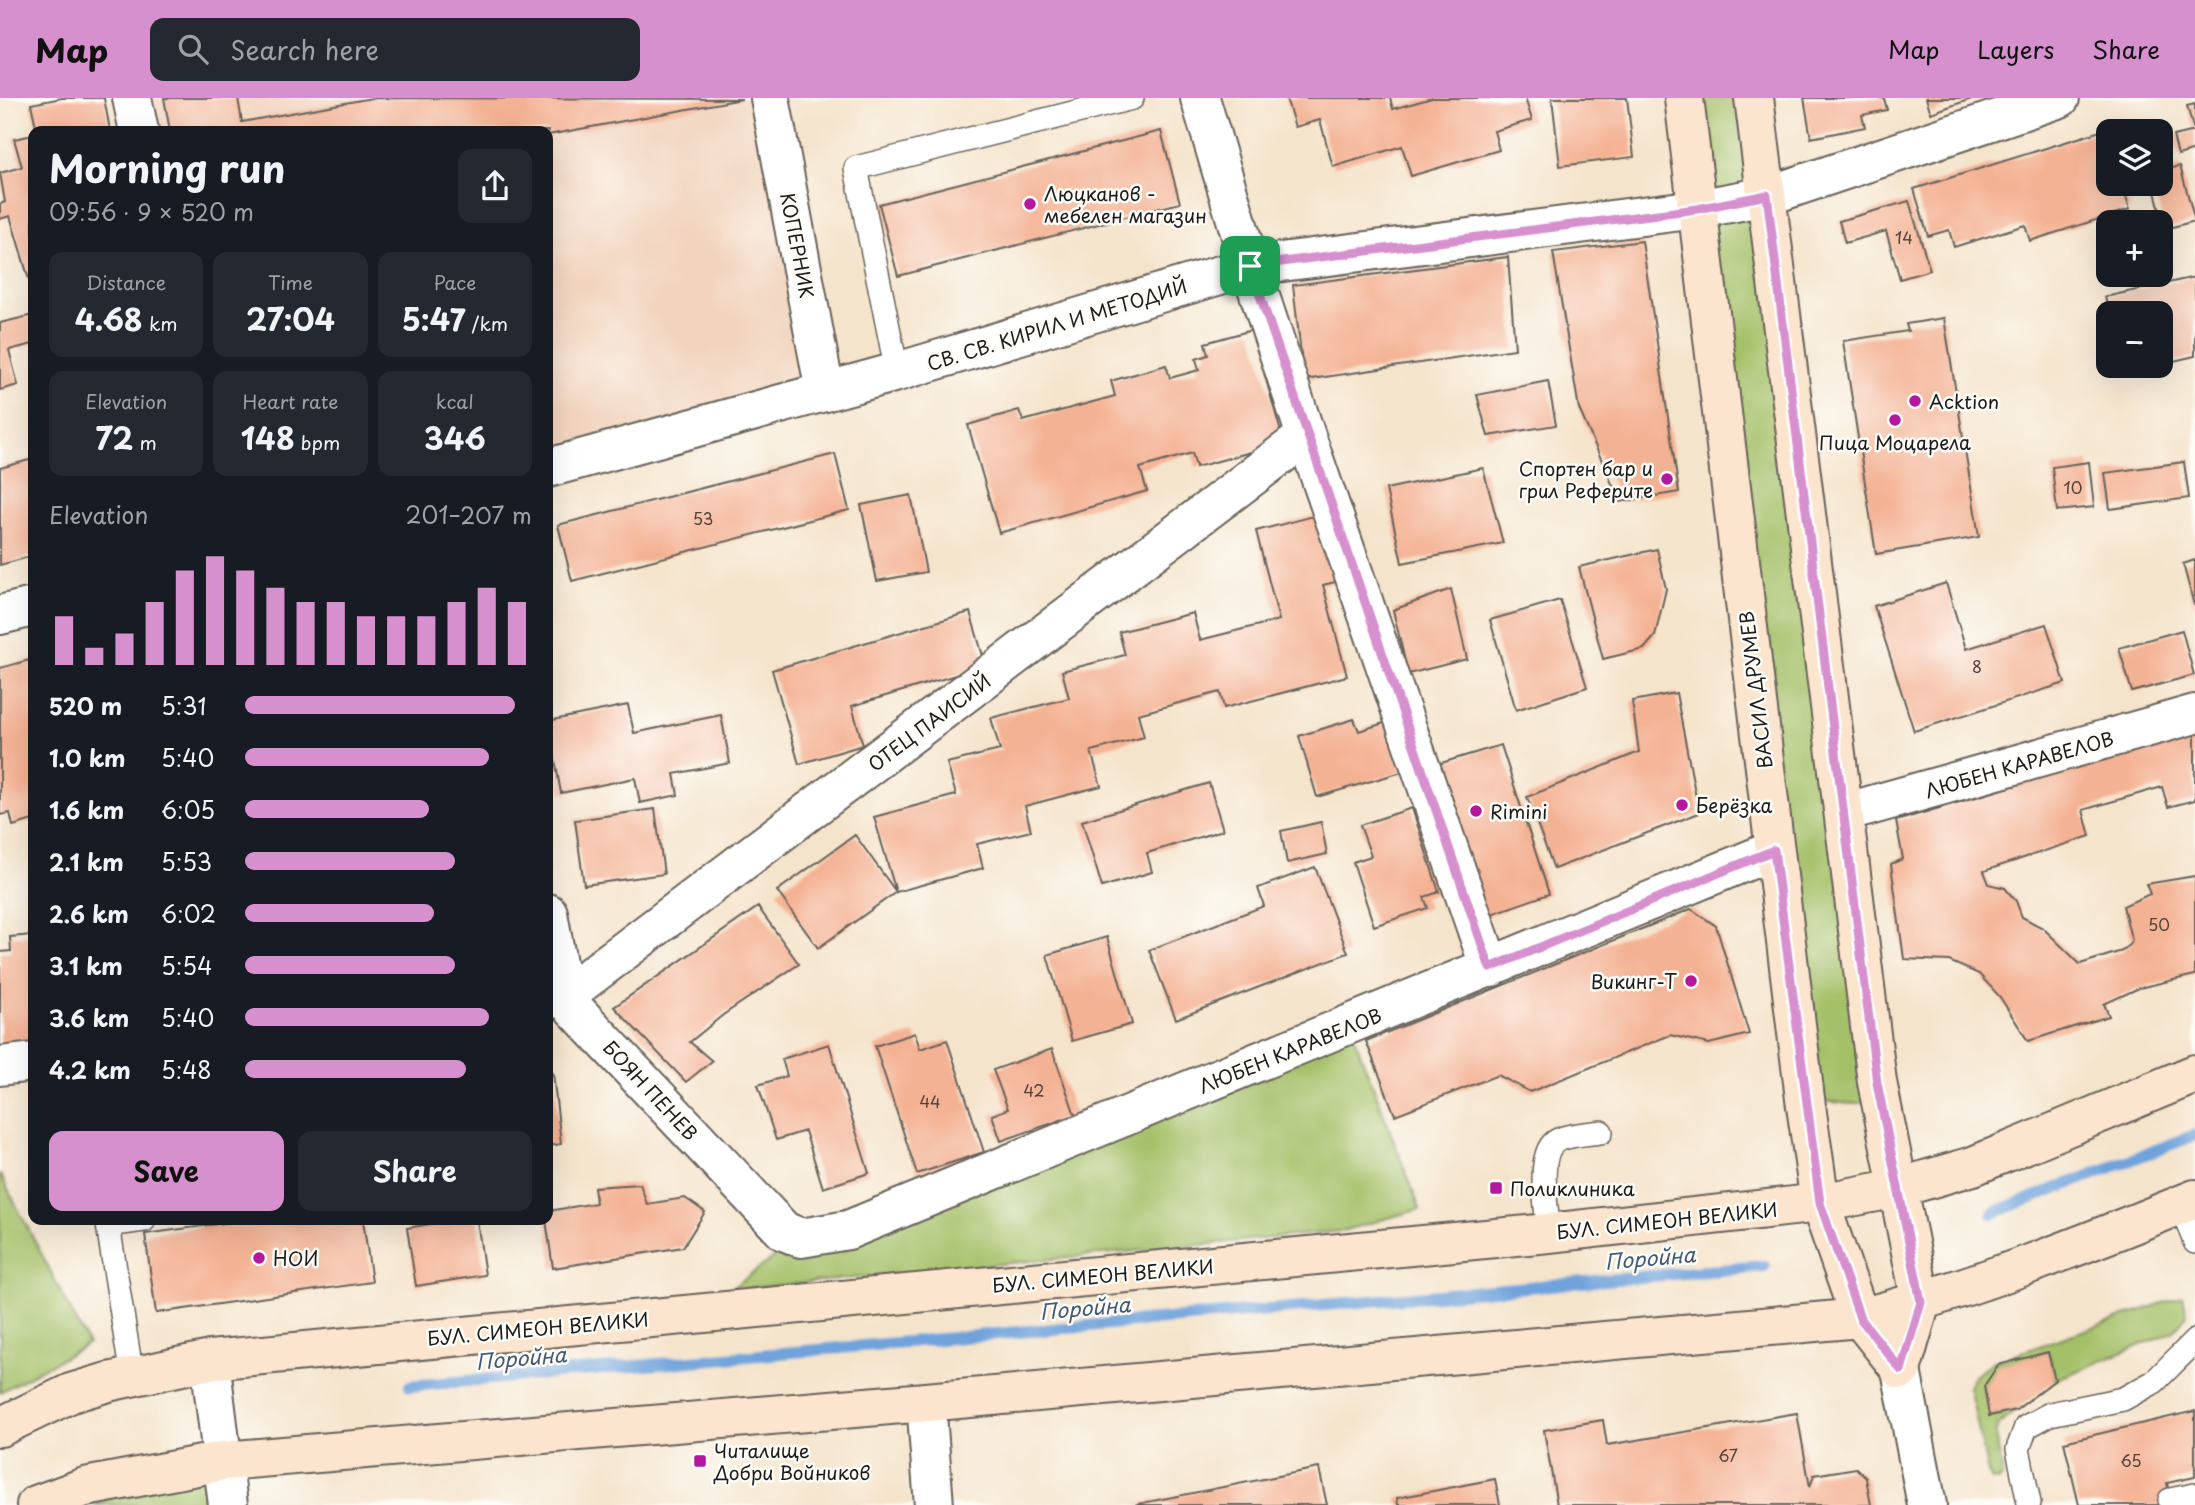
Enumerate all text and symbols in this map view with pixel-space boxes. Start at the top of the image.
search box [150,18,640,81]
text: Map [35,24,108,74]
icon: search [174,30,212,68]
text: Search here [230,30,379,69]
text: Map [1888,31,1939,67]
text: Layers [1977,31,2054,67]
text: Share [2092,31,2160,67]
map controls [2096,119,2173,378]
button: layers [2096,119,2173,196]
text: Morning run [49,139,285,196]
button: share [458,149,532,223]
place label: Люцканов - мебелен магазин [1044,179,1207,229]
street label: КОПЕРНИК [774,190,822,300]
text: 09:56 · 9 × 520 m [49,194,254,229]
marker: Люцканов - мебелен магазин [1022,196,1038,212]
button: + [2096,210,2173,287]
house number: 14 [1895,225,1913,249]
pin [1220,236,1280,296]
icon: arrive [1231,247,1269,285]
text: Distance [86,268,166,296]
text: Time [268,268,313,296]
text: Pace [433,268,476,296]
street label: СВ. СВ. КИРИЛ И МЕТОДИЙ [923,271,1191,377]
text: 4.68 [75,296,143,341]
text: 27:04 [246,296,335,341]
text: 5:47 [402,296,465,341]
button: − [2096,301,2173,378]
text: km [143,309,177,337]
text: /km [465,309,508,337]
text: Elevation [85,387,167,415]
text: Heart rate [243,387,338,415]
text: kcal [436,387,474,415]
place label: Acktion [1929,387,1999,415]
marker: Acktion [1907,393,1923,409]
marker: Пица Моцарела [1887,412,1903,428]
text: 72 [95,415,133,460]
text: 148 [241,415,295,460]
text: 346 [424,415,486,460]
text: m [133,428,157,456]
text: bpm [295,428,340,456]
place label: Пица Моцарела [1819,428,1971,456]
place label: Спортен бар и грил Реферите [1519,454,1653,504]
marker: Спортен бар и грил Реферите [1659,471,1675,487]
house number: 10 [2064,475,2082,499]
text: Elevation [49,497,148,532]
text: 201–207 m [405,497,532,532]
house number: 53 [693,506,713,530]
street label: ВАСИЛ ДРУМЕВ [1731,610,1779,770]
house number: 8 [1972,654,1982,678]
street label: ОТЕЦ ПАИСИЙ [862,666,996,778]
text: 520 m [49,688,122,723]
text: 5:31 [161,688,206,723]
street label: ЛЮБЕН КАРАВЕЛОВ [1921,724,2117,804]
text: 1.0 km [49,740,126,775]
text: 5:40 [161,740,214,775]
place label: Берёзка [1696,791,1772,819]
text: 1.6 km [49,792,124,827]
text: 6:05 [161,792,215,827]
place label: Rimini [1490,797,1548,825]
marker: Берёзка [1674,797,1690,813]
marker: Rimini [1468,803,1484,819]
text: 2.1 km [49,844,124,879]
text: 5:53 [161,844,212,879]
text: 2.6 km [49,896,129,931]
text: 6:02 [161,896,216,931]
house number: 50 [2148,912,2170,936]
text: 3.1 km [49,948,123,983]
text: 5:54 [161,948,212,983]
place label: Викинг-Т [1591,967,1677,995]
marker: Викинг-Т [1683,973,1699,989]
text: 3.6 km [49,1000,129,1035]
text: 5:40 [161,1000,214,1035]
street label: ЛЮБЕН КАРАВЕЛОВ [1194,1000,1386,1100]
street label: БОЯН ПЕНЕВ [597,1034,705,1146]
text: 4.2 km [49,1052,131,1087]
text: 5:48 [161,1052,212,1087]
house number: 42 [1023,1078,1045,1102]
house number: 44 [919,1089,941,1113]
button: Save [49,1131,284,1211]
button: Share [298,1131,532,1211]
place label: Поликлиника [1510,1174,1635,1202]
marker: Поликлиника [1488,1180,1504,1196]
street label: БУЛ. СИМЕОН ВЕЛИКИ [1555,1194,1779,1246]
water label: Поройна [1603,1237,1698,1277]
place label: НОИ [273,1244,318,1272]
marker: НОИ [251,1250,267,1266]
street label: БУЛ. СИМЕОН ВЕЛИКИ [991,1251,1215,1299]
water label: Поройна [1038,1287,1133,1327]
street label: БУЛ. СИМЕОН ВЕЛИКИ [426,1304,650,1352]
water label: Поройна [474,1337,569,1377]
place label: Читалище Добри Войников [713,1436,870,1486]
house number: 67 [1718,1443,1738,1467]
house number: 65 [2120,1448,2142,1472]
marker: Читалище Добри Войников [692,1453,708,1469]

